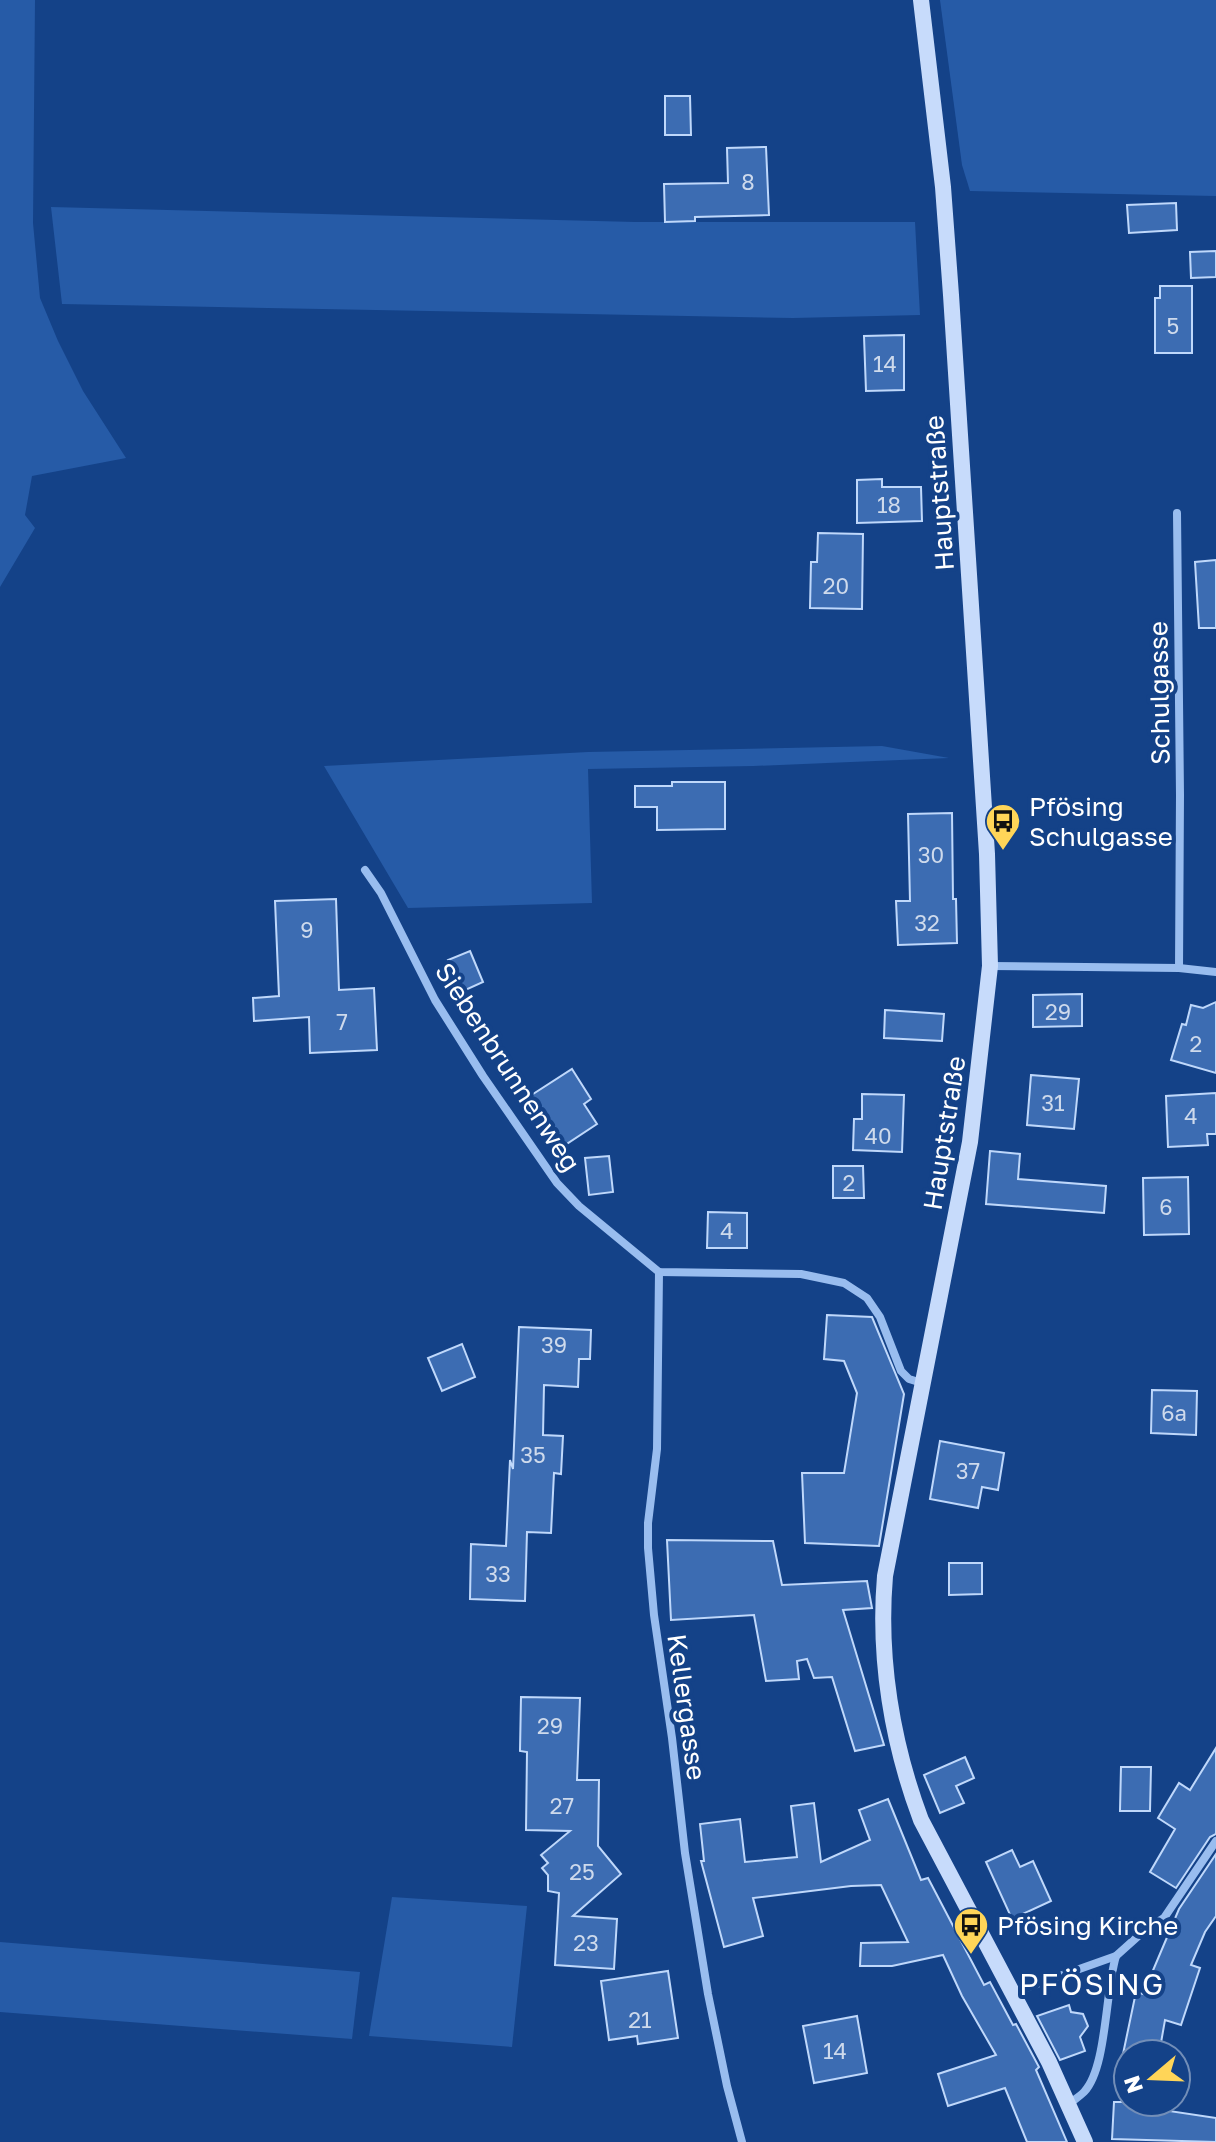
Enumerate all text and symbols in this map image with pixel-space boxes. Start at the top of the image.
house number: 8 [741,168,755,195]
house number: 5 [1167,312,1179,339]
house number: 14 [873,350,897,377]
street label: Hauptstraße [918,414,960,572]
house number: 18 [877,491,901,518]
house number: 20 [823,572,849,599]
street label: Schulgasse [1142,621,1176,765]
place label: Pfösing Schulgasse [1029,791,1173,852]
bus stop icon: Pfösing Schulgasse [984,802,1022,852]
house number: 30 [918,841,944,868]
house number: 32 [914,909,940,936]
house number: 9 [300,916,314,943]
street label: Siebenbrunnenweg [429,957,587,1177]
house number: 29 [1045,998,1071,1025]
house number: 7 [336,1008,348,1035]
house number: 2 [1190,1030,1202,1057]
street label: Hauptstraße [917,1054,971,1212]
house number: 31 [1041,1089,1065,1116]
house number: 4 [1184,1102,1198,1129]
house number: 40 [864,1122,892,1149]
house number: 2 [843,1169,855,1196]
house number: 6 [1159,1193,1173,1220]
house number: 4 [720,1217,734,1244]
house number: 39 [541,1331,567,1358]
house number: 6a [1161,1399,1187,1426]
house number: 35 [520,1441,546,1468]
house number: 37 [956,1457,980,1484]
house number: 33 [485,1560,511,1587]
street label: Kellergasse [661,1632,713,1782]
house number: 29 [537,1712,563,1739]
house number: 27 [550,1792,574,1819]
house number: 25 [569,1858,595,1885]
bus stop icon: Pfösing Kirche [952,1906,990,1956]
place label: Pfösing Kirche [997,1910,1178,1941]
house number: 23 [573,1929,599,1956]
district label: PFÖSING [1019,1966,1165,2002]
house number: 21 [628,2006,652,2033]
house number: 14 [823,2037,847,2064]
north arrow [1112,2038,1192,2118]
text: N [1117,2072,1148,2097]

